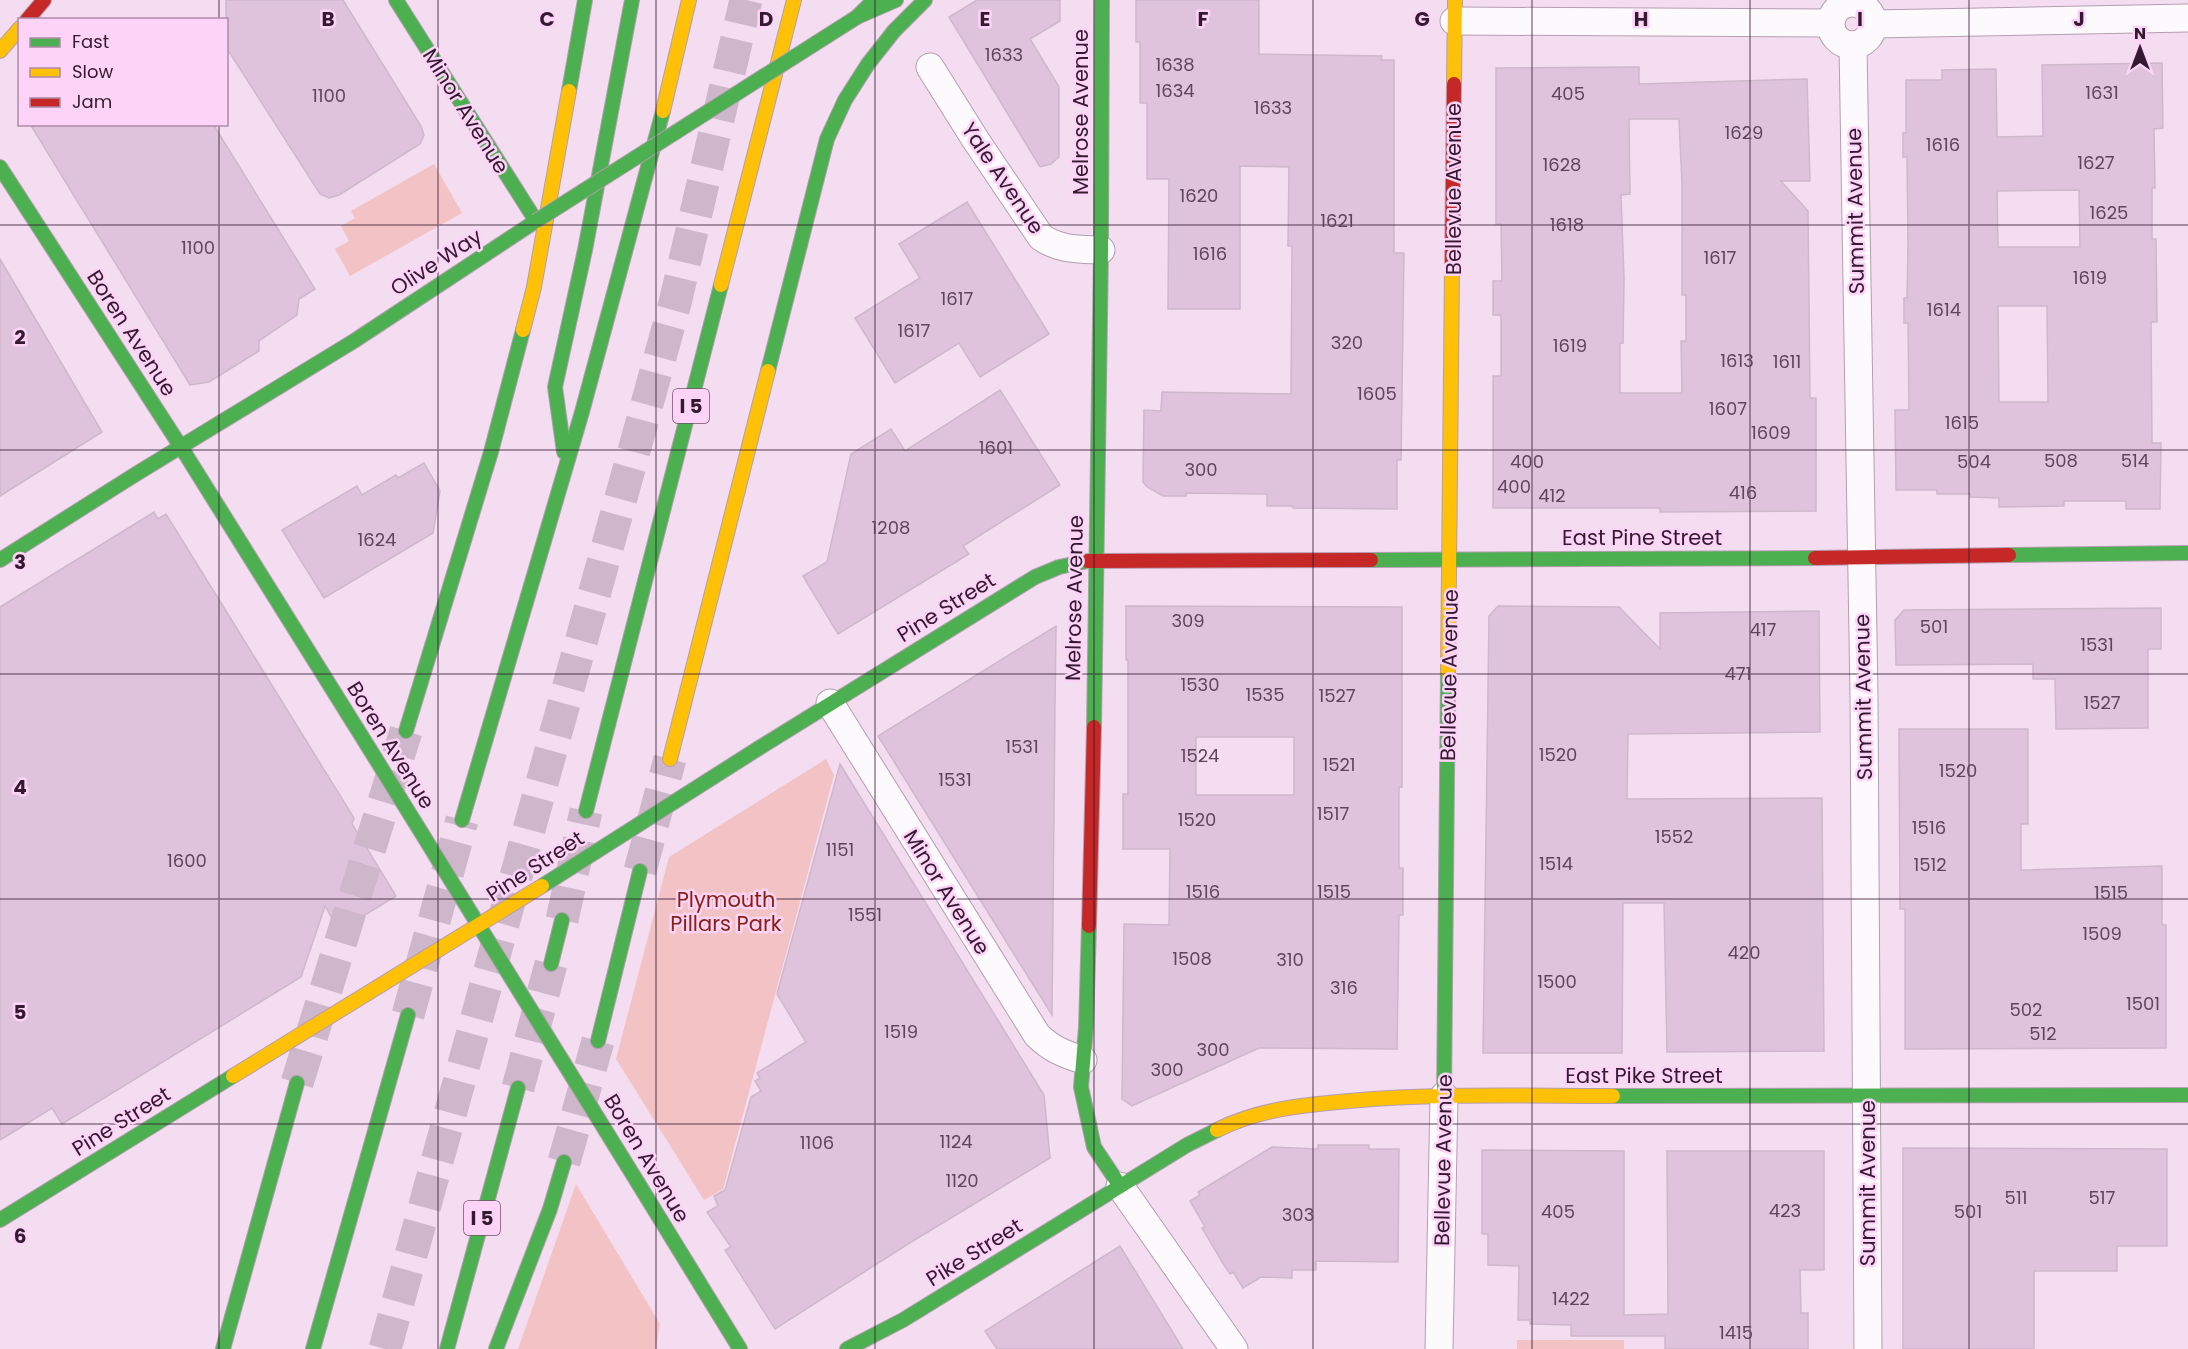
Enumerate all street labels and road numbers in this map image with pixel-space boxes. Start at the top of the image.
street label: Melrose Avenue [1066,29,1095,195]
street label: Minor Avenue [416,43,516,179]
street label: Bellevue Avenue [1439,103,1468,275]
street label: Yale Avenue [955,116,1051,240]
street label: Summit Avenue [1839,128,1871,294]
street label: Olive Way [385,221,488,302]
street label: Boren Avenue [80,264,184,402]
road number: I 5 [673,389,709,423]
street label: Melrose Avenue [1058,515,1090,681]
street label: East Pine Street [1562,523,1722,552]
street label: Pine Street [891,565,1001,649]
street label: Bellevue Avenue [1433,589,1465,761]
street label: Summit Avenue [1847,614,1879,780]
street label: Boren Avenue [340,676,442,814]
street label: Pine Street [481,824,589,908]
street label: Minor Avenue [897,824,997,960]
street label: East Pike Street [1565,1061,1723,1090]
street label: Bellevue Avenue [1427,1074,1459,1246]
street label: Pine Street [66,1079,176,1163]
street label: Boren Avenue [597,1088,697,1228]
street label: Summit Avenue [1853,1100,1882,1266]
road number: I 5 [464,1201,500,1235]
street label: Pike Street [920,1211,1028,1293]

